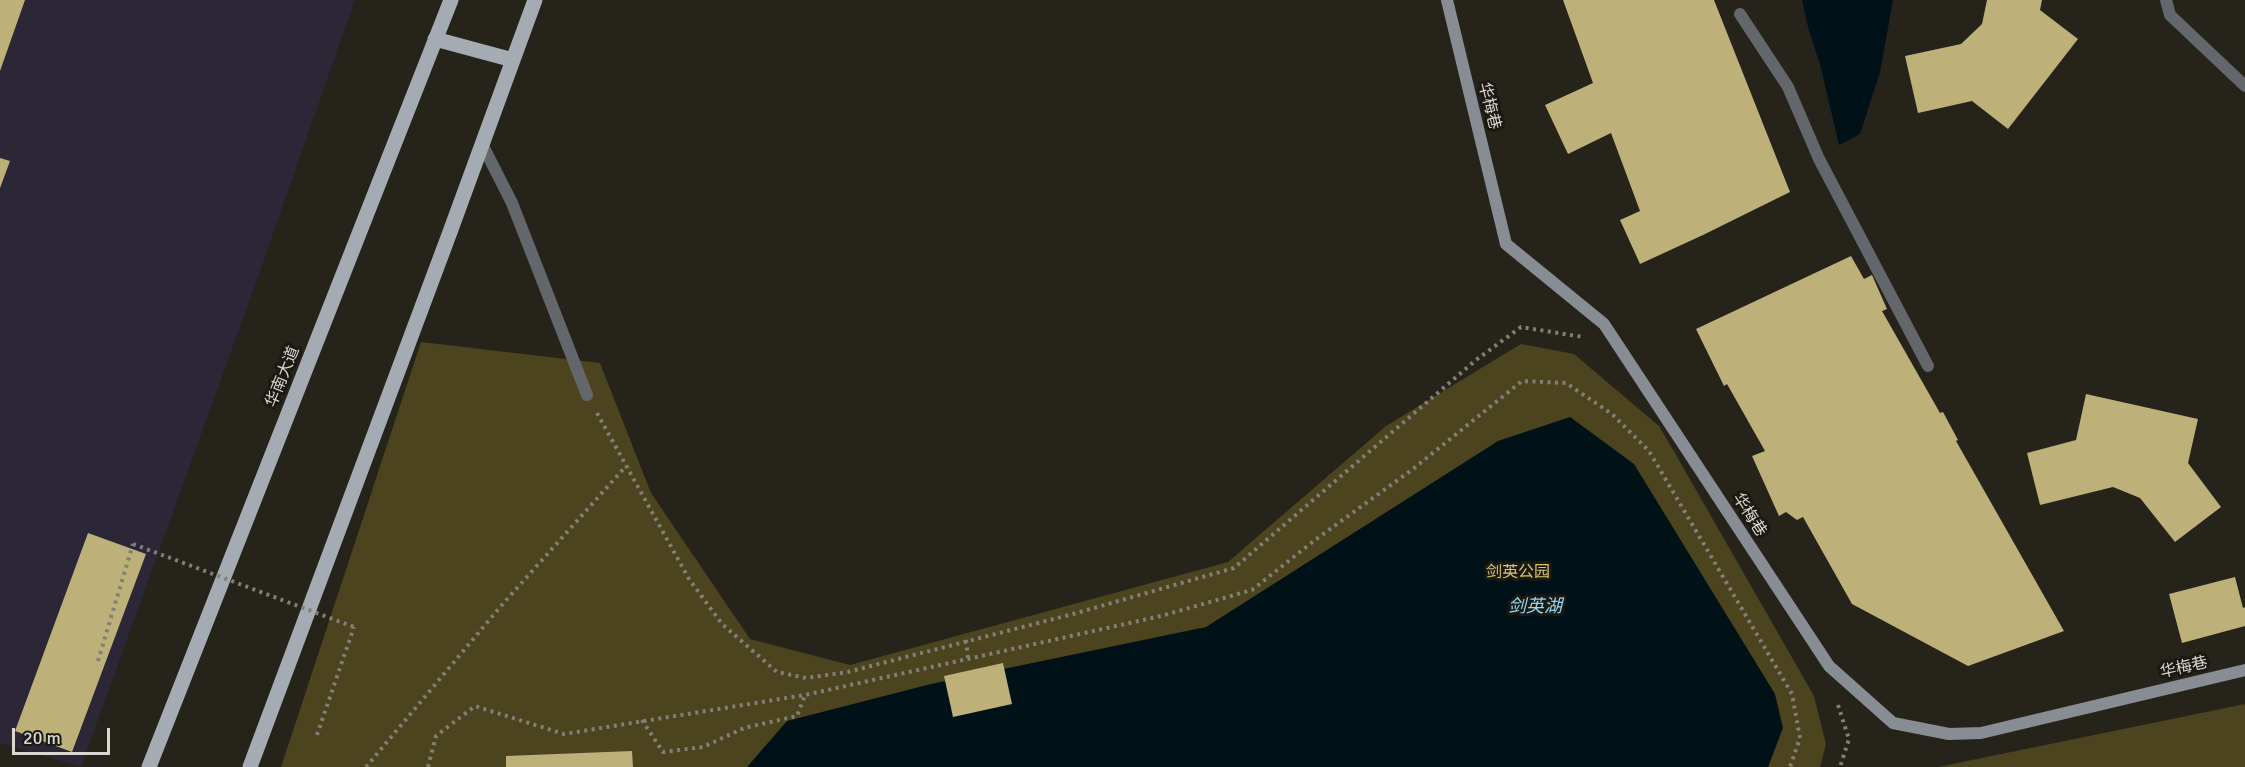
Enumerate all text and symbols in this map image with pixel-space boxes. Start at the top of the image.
street label: 华梅巷 [1474,80,1504,132]
street label: 华南大道 [262,344,304,410]
street label: 华梅巷 [1728,490,1770,540]
park label: 剑英公园 [1486,563,1550,583]
water label: 剑英湖 [1508,596,1562,618]
street label: 华梅巷 [2158,653,2210,683]
scale bar [15,716,112,754]
text: 20 m [23,727,61,749]

